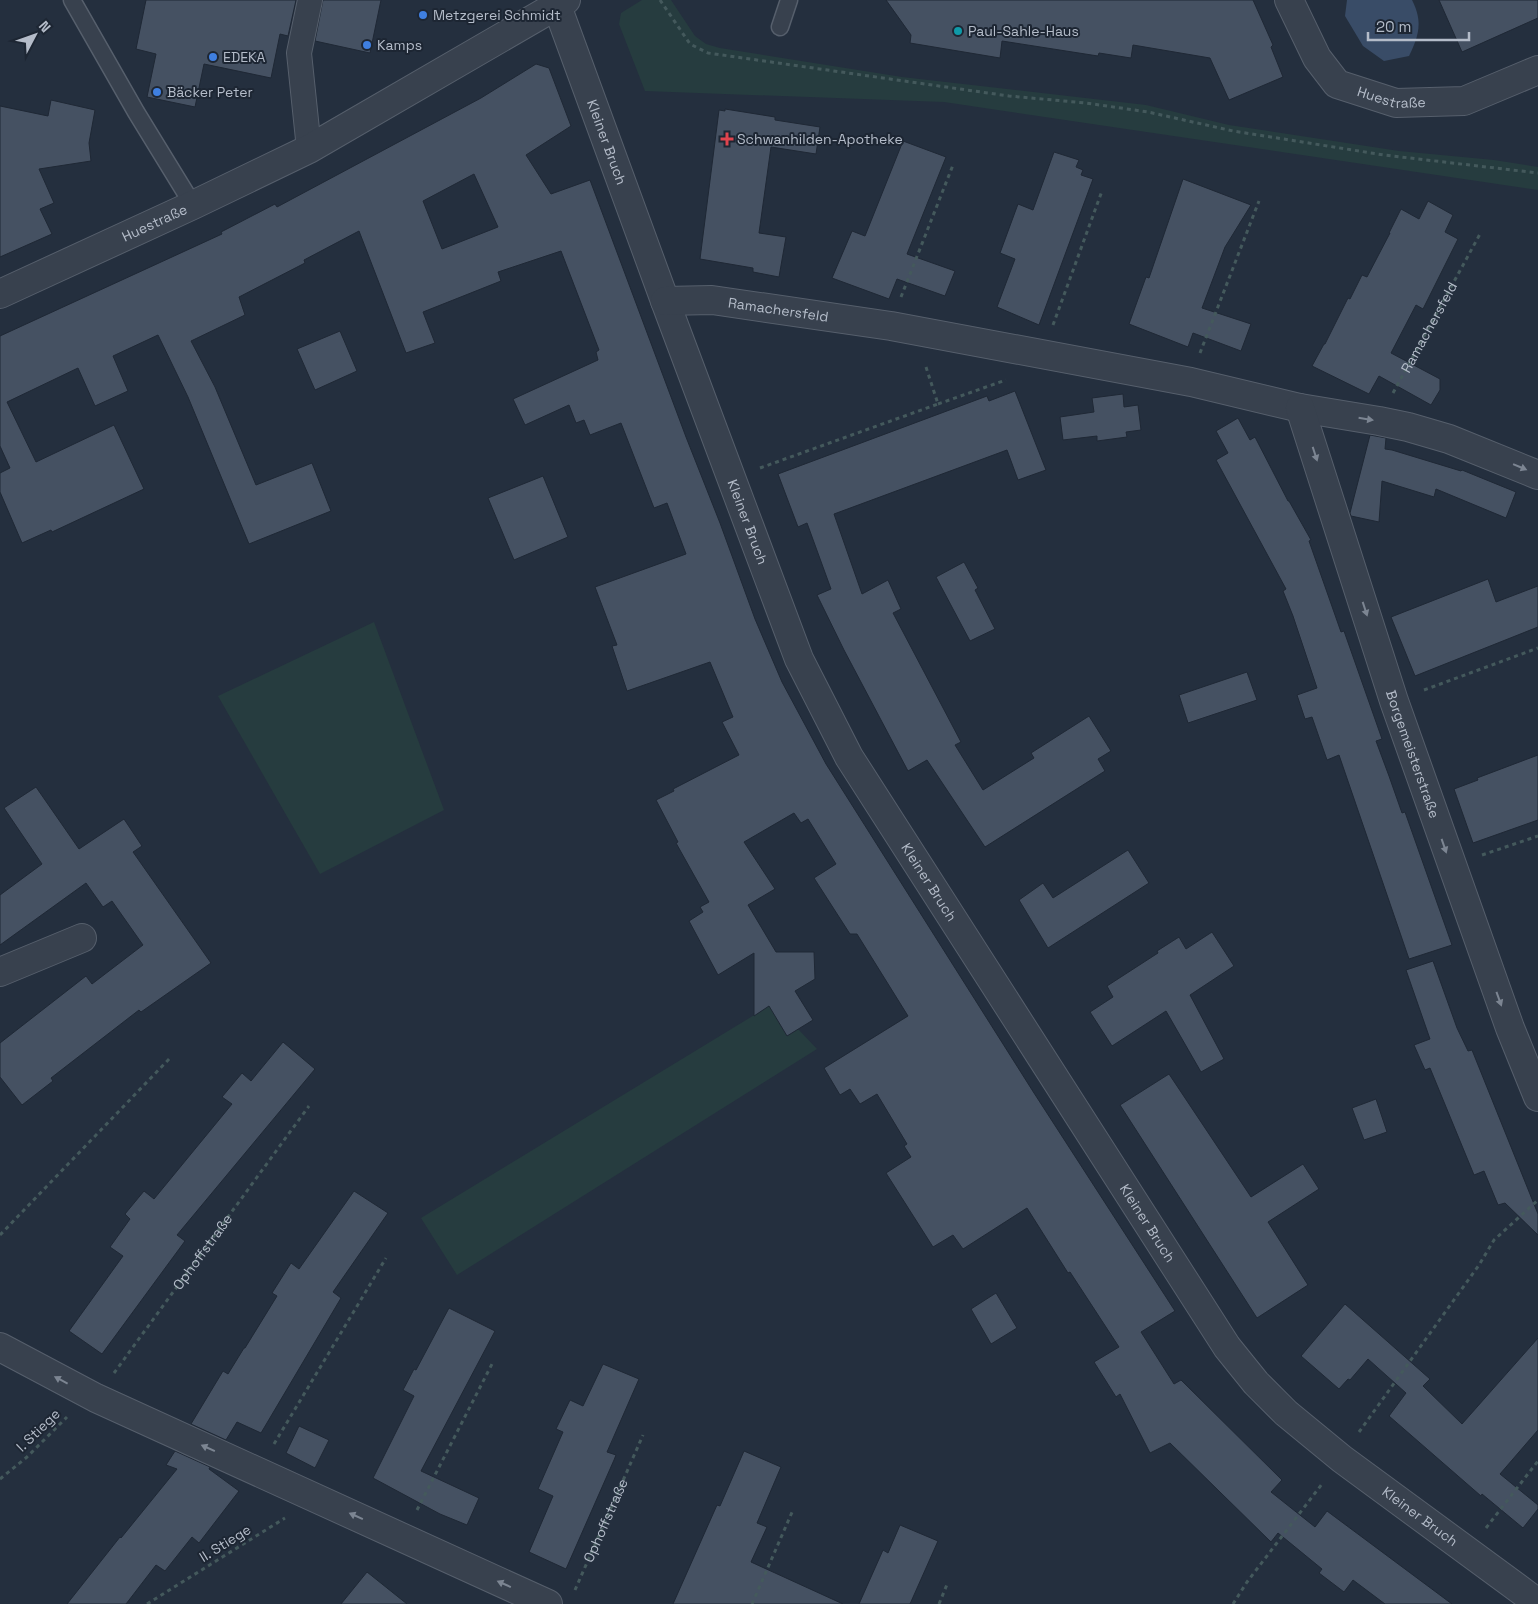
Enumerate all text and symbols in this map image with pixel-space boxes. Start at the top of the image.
place label: Metzgerei Schmidt [433,6,561,24]
marker: Metzgerei Schmidt [417,9,429,21]
north arrow [10,10,60,60]
scale bar [1368,10,1469,42]
text: N [35,17,55,36]
text: 20 m [1376,17,1411,36]
place label: Paul-Sahle-Haus [968,22,1079,40]
marker: Paul-Sahle-Haus [952,25,964,37]
place label: Kamps [377,36,422,54]
marker: Kamps [361,39,373,51]
place label: EDEKA [223,48,266,66]
marker: EDEKA [207,51,219,63]
street label: Huestraße [1355,82,1426,112]
place label: Bäcker Peter [167,83,253,101]
marker: Bäcker Peter [151,86,163,98]
street label: Kleiner Bruch [583,97,631,187]
place label: Schwanhilden-Apotheke [737,130,903,148]
marker: Schwanhilden-Apotheke [721,133,733,145]
street label: Huestraße [119,200,190,246]
street label: Ramachersfeld [1397,279,1461,376]
street label: Ramachersfeld [727,293,830,326]
one-way arrow [1358,415,1374,423]
one-way arrow [1312,447,1320,462]
one-way arrow [1513,464,1527,472]
street label: Kleiner Bruch [724,477,772,567]
one-way arrow [1362,601,1369,616]
street label: Borgemeisterstraße [1382,688,1444,821]
one-way arrow [1441,838,1449,853]
street label: Kleiner Bruch [897,840,961,925]
one-way arrow [1496,991,1503,1006]
street label: Kleiner Bruch [1116,1181,1179,1266]
street label: Ophoffstraße [169,1210,236,1293]
one-way arrow [54,1376,68,1384]
street label: I. Stiege [12,1405,64,1455]
one-way arrow [201,1444,215,1452]
street label: Ophoffstraße [579,1476,632,1565]
street label: Kleiner Bruch [1379,1483,1461,1550]
one-way arrow [349,1512,363,1520]
street label: II. Stiege [196,1520,254,1566]
one-way arrow [497,1580,511,1588]

